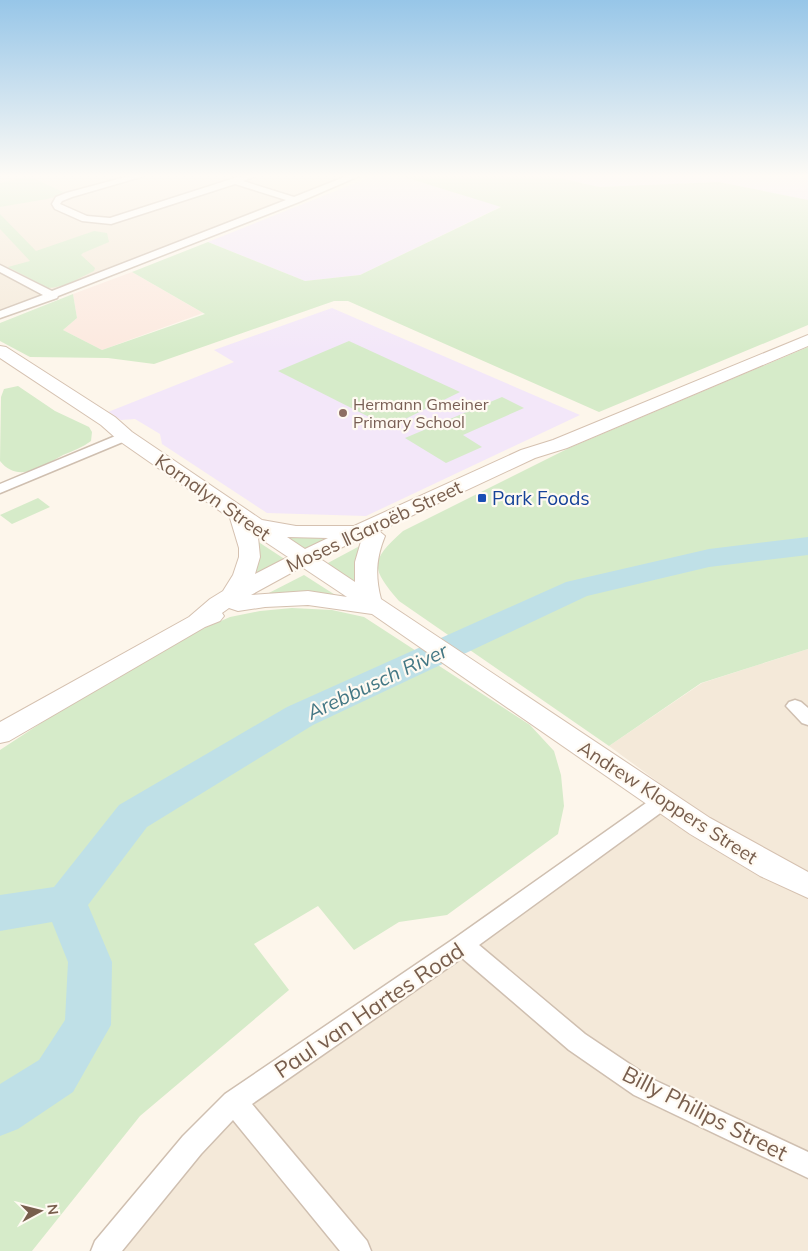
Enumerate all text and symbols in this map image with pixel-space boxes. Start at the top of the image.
place label: Hermann Gmeiner Primary School [353,394,489,432]
marker: Hermann Gmeiner Primary School [337,407,349,419]
street label: Kornalyn Street [151,448,276,546]
street label: Moses ǁGaroëb Street [282,475,466,577]
place label: Park Foods [492,486,590,510]
marker: Park Foods [476,492,488,504]
water label: Arebbusch River [302,637,452,725]
street label: Andrew Kloppers Street [574,735,763,869]
street label: Paul van Hartes Road [269,936,469,1084]
street label: Billy Philips Street [618,1059,793,1167]
north arrow [15,1186,65,1236]
text: N [43,1203,62,1216]

